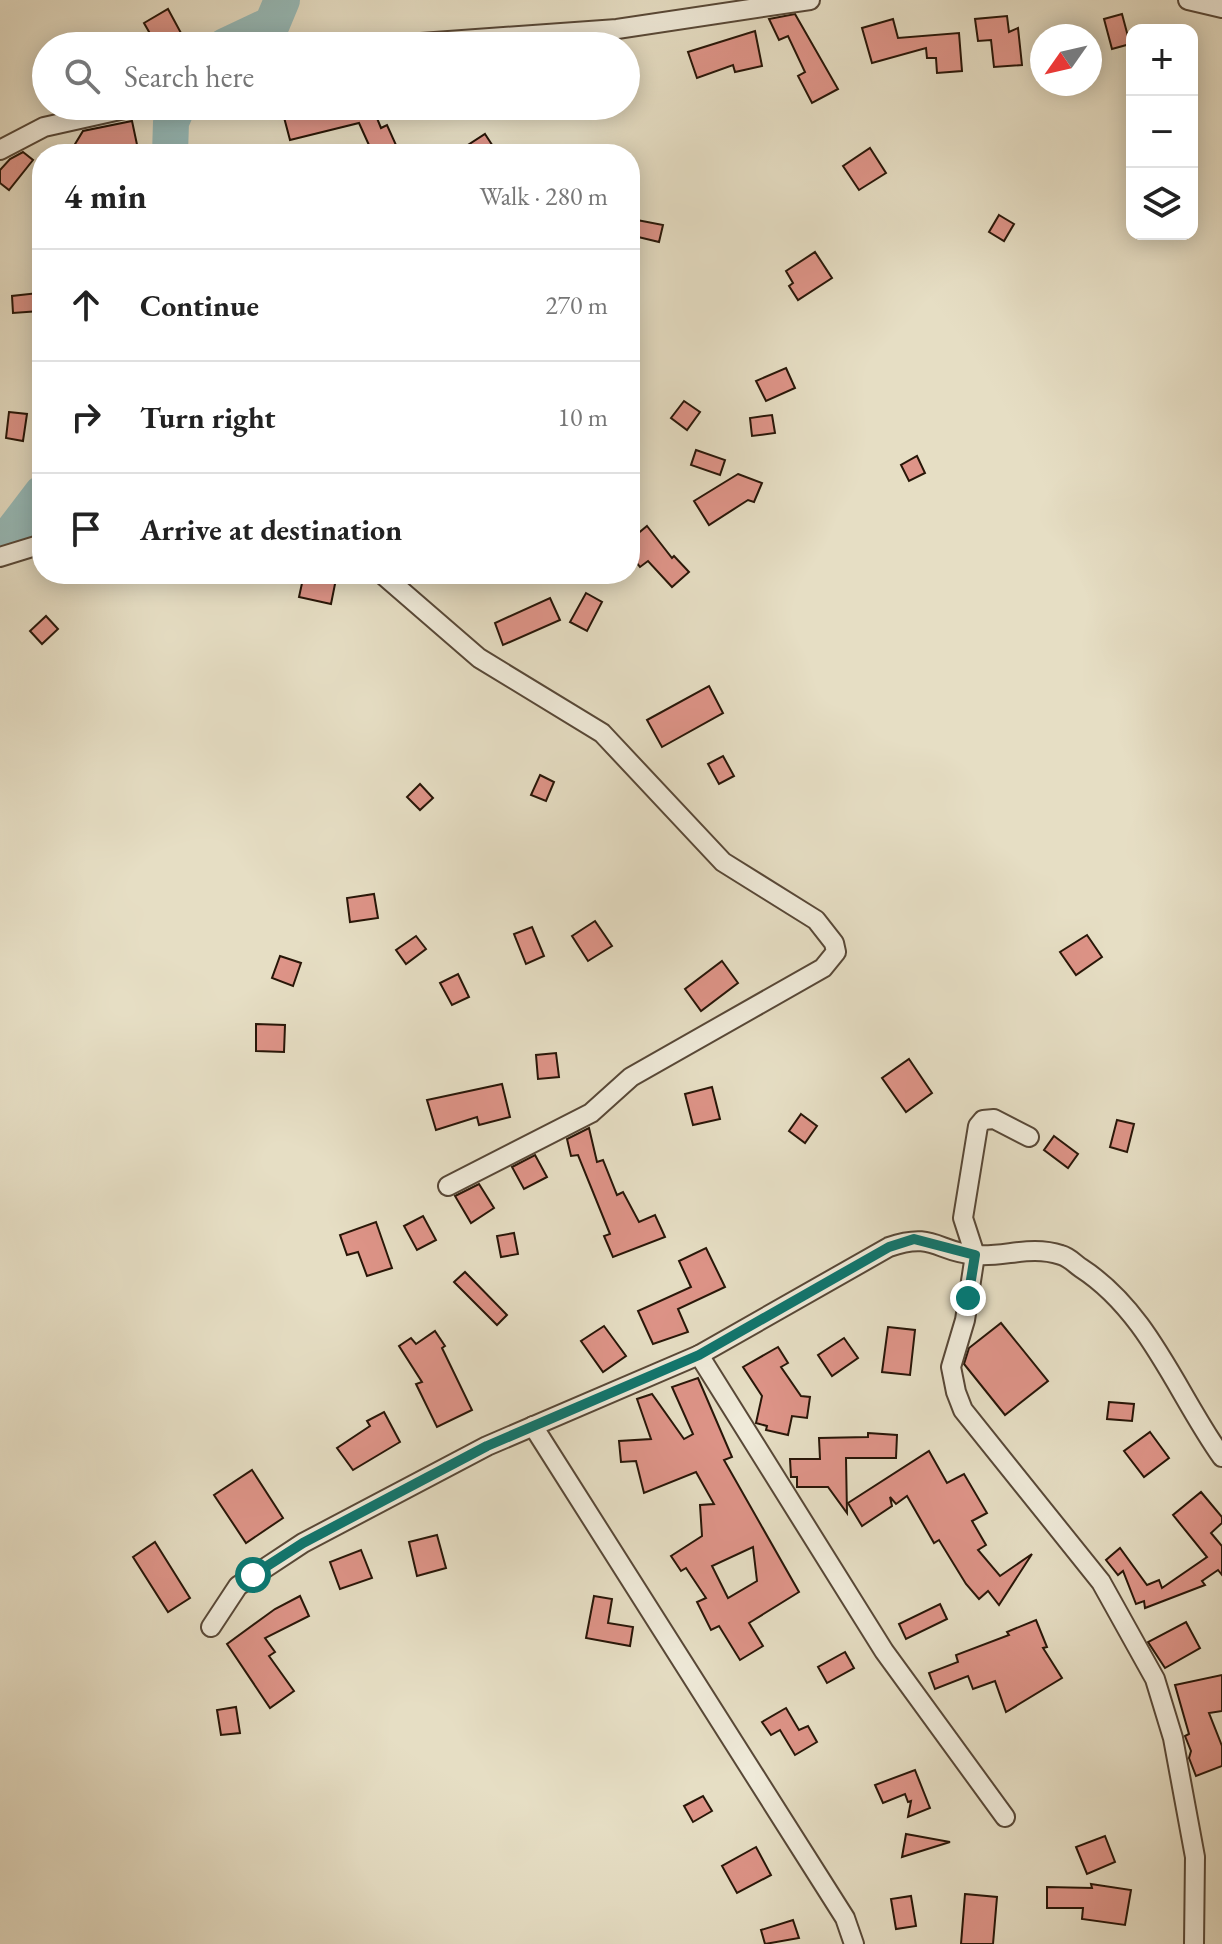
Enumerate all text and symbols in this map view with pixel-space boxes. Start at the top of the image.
north arrow [1030,24,1102,96]
map controls [1126,24,1198,240]
button: + [1126,24,1198,96]
search box [32,32,640,120]
icon: search [60,54,104,98]
text: Search here [124,57,254,96]
button: − [1126,96,1198,168]
button: layers [1126,168,1198,240]
text: 4 min [64,174,147,218]
text: Walk · 280 m [480,179,608,213]
icon: ahead [64,283,108,327]
text: Continue [140,286,259,325]
text: 270 m [545,288,608,322]
icon: right [64,395,108,439]
text: Turn right [140,398,276,437]
text: 10 m [558,400,608,434]
icon: arrive [64,507,108,551]
text: Arrive at destination [140,510,402,549]
route end [950,1280,986,1316]
route start [235,1557,271,1593]

